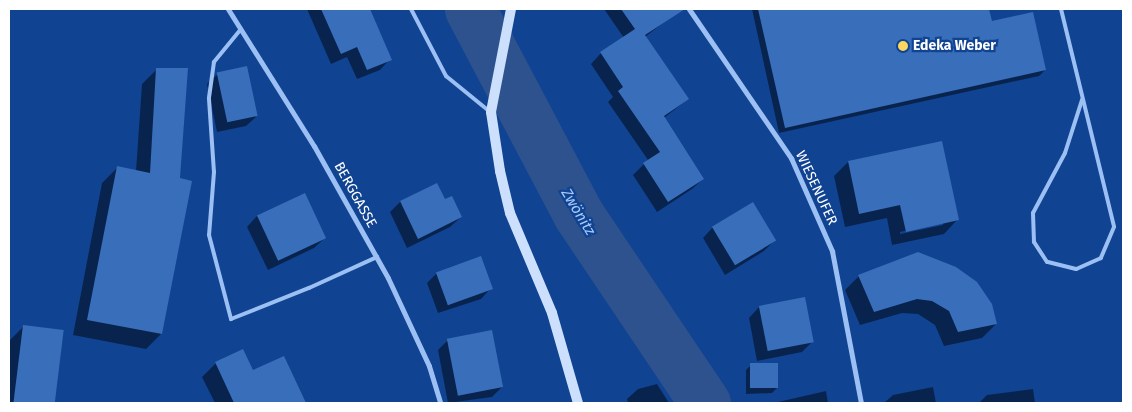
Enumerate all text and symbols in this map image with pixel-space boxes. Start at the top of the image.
place label: Edeka Weber [913,38,996,54]
marker: Edeka Weber [897,40,909,52]
street label: WIESENUFER [792,148,840,228]
street label: BERGGASSE [330,159,380,231]
water label: Zwönitz [557,185,599,239]

